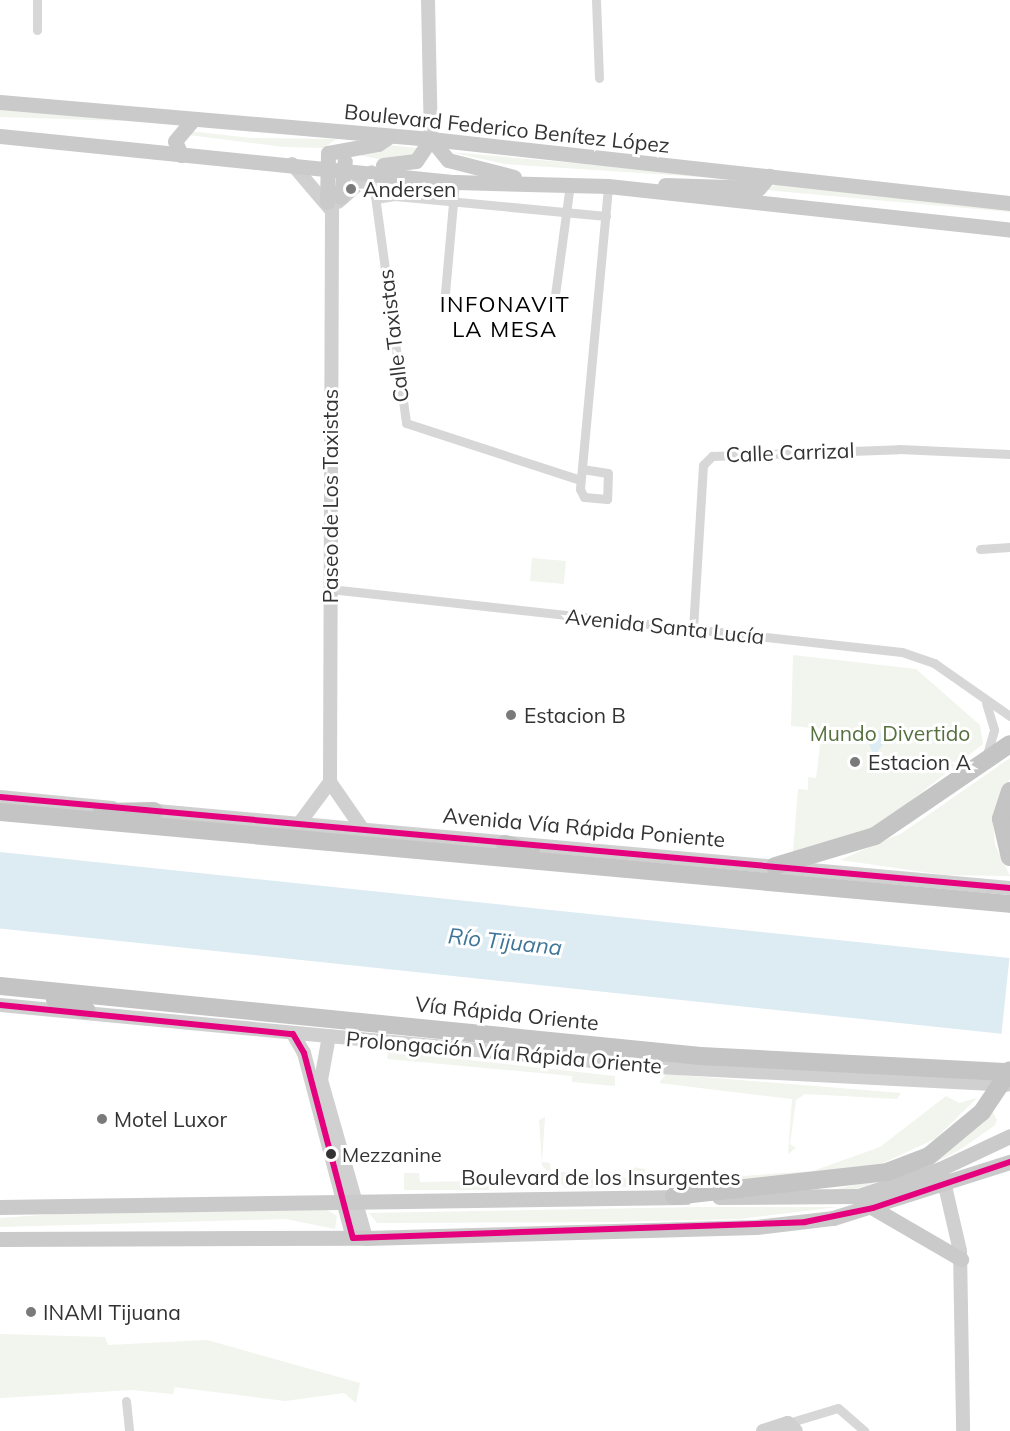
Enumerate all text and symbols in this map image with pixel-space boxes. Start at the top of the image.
street label: Boulevard Federico Benítez López [343,98,671,158]
place label: Andersen [363,176,456,202]
marker: Andersen [344,182,358,196]
street label: Calle Taxistas [372,268,414,404]
district label: INFONAVIT LA MESA [440,291,570,342]
street label: Paseo de Los Taxistas [317,389,343,603]
street label: Calle Carrizal [725,437,855,467]
street label: Avenida Santa Lucía [564,603,766,649]
place label: Estacion B [524,702,626,728]
marker: Estacion B [502,706,520,724]
park label: Mundo Divertido [810,720,970,746]
place label: Estacion A [868,749,971,775]
marker: Estacion A [846,753,864,771]
street label: Avenida Vía Rápida Poniente [442,802,726,852]
water label: Río Tijuana [447,923,563,961]
street label: Vía Rápida Oriente [414,991,600,1035]
street label: Prolongación Vía Rápida Oriente [345,1026,663,1078]
place label: Motel Luxor [114,1106,227,1132]
marker: Motel Luxor [95,1112,109,1126]
place label: Mezzanine [342,1142,442,1166]
marker: Mezzanine [325,1148,337,1160]
street label: Boulevard de los Insurgentes [461,1164,741,1190]
place label: INAMI Tijuana [43,1299,181,1325]
marker: INAMI Tijuana [24,1305,38,1319]

